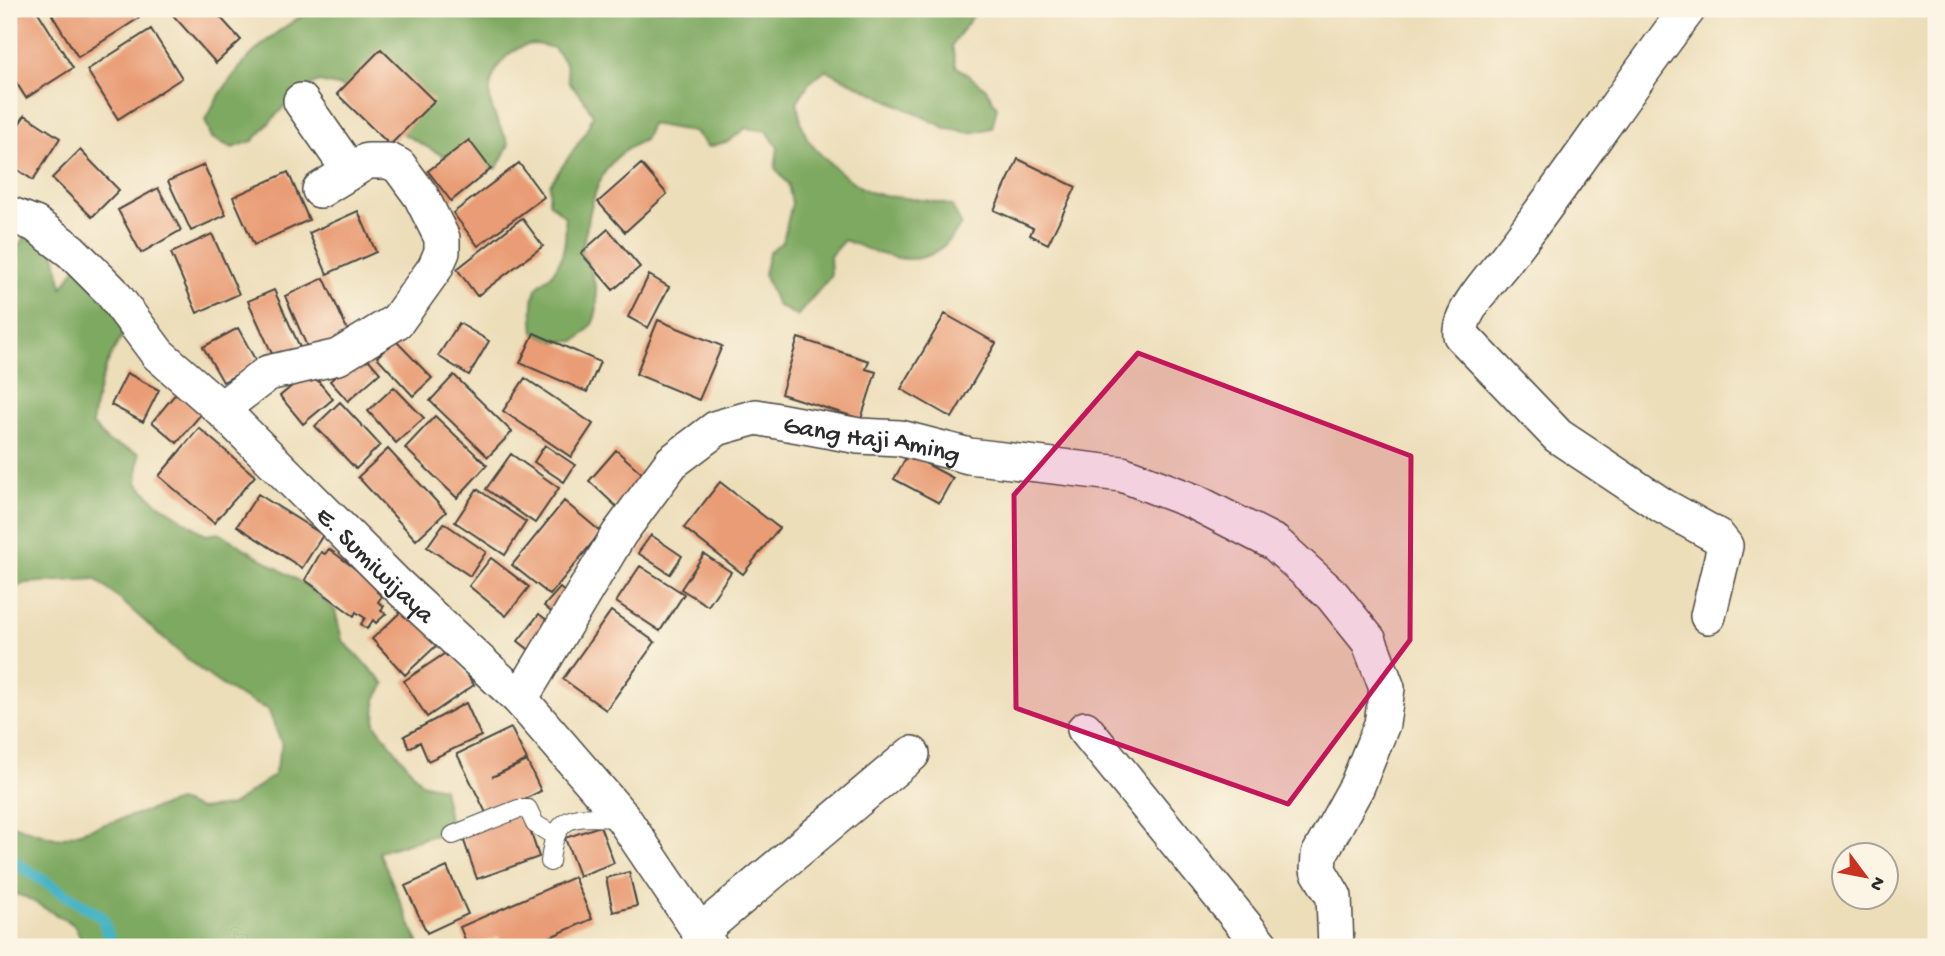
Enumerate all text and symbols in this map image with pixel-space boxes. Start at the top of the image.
street label: Gang Haji Aming [780,411,963,473]
street label: E. Sumiwijaya [308,502,440,633]
north arrow [1829,841,1899,911]
text: N [1863,872,1889,895]

